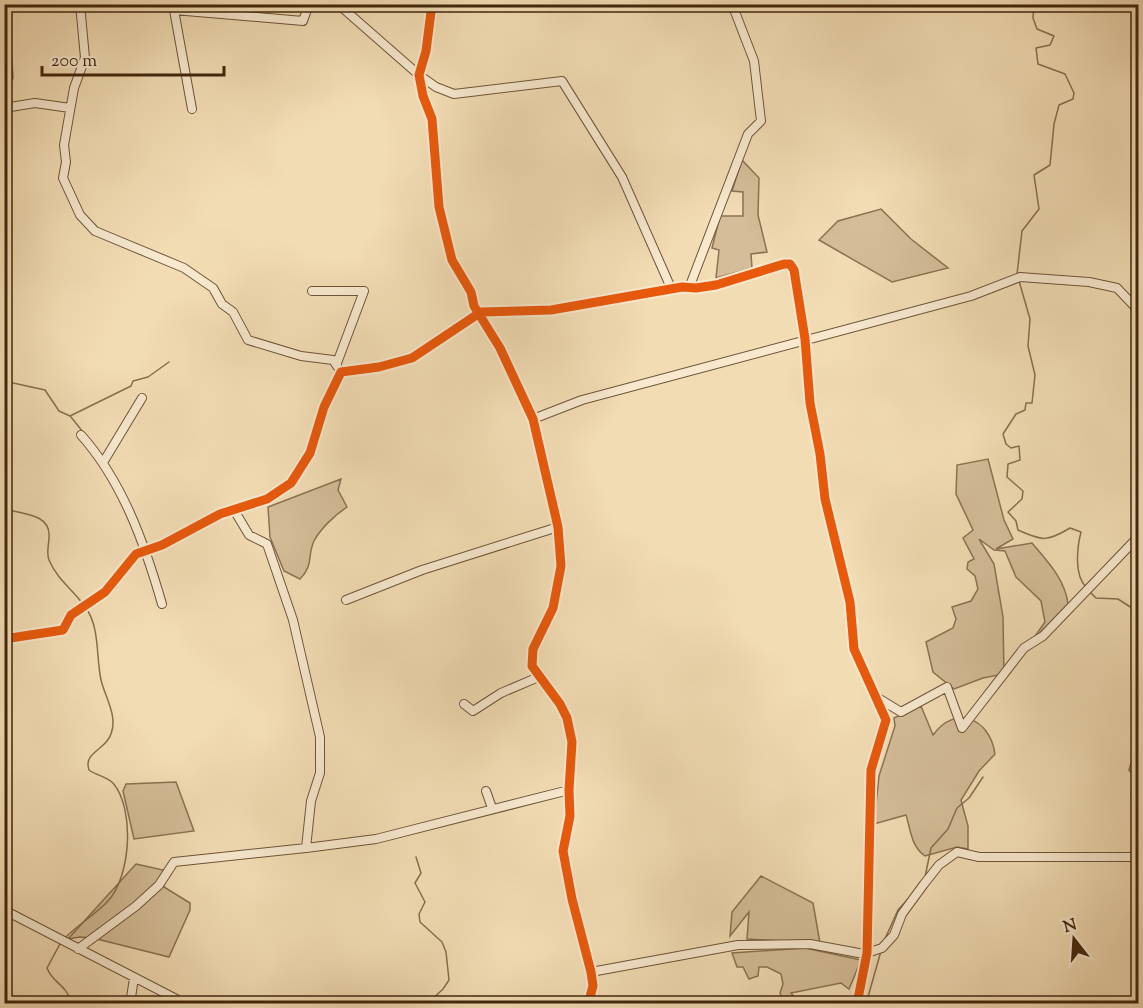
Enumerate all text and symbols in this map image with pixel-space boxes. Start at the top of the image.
scale bar [42,39,224,77]
text: 200 m [51,49,97,75]
north arrow [1044,909,1104,969]
text: N [1061,914,1080,940]

